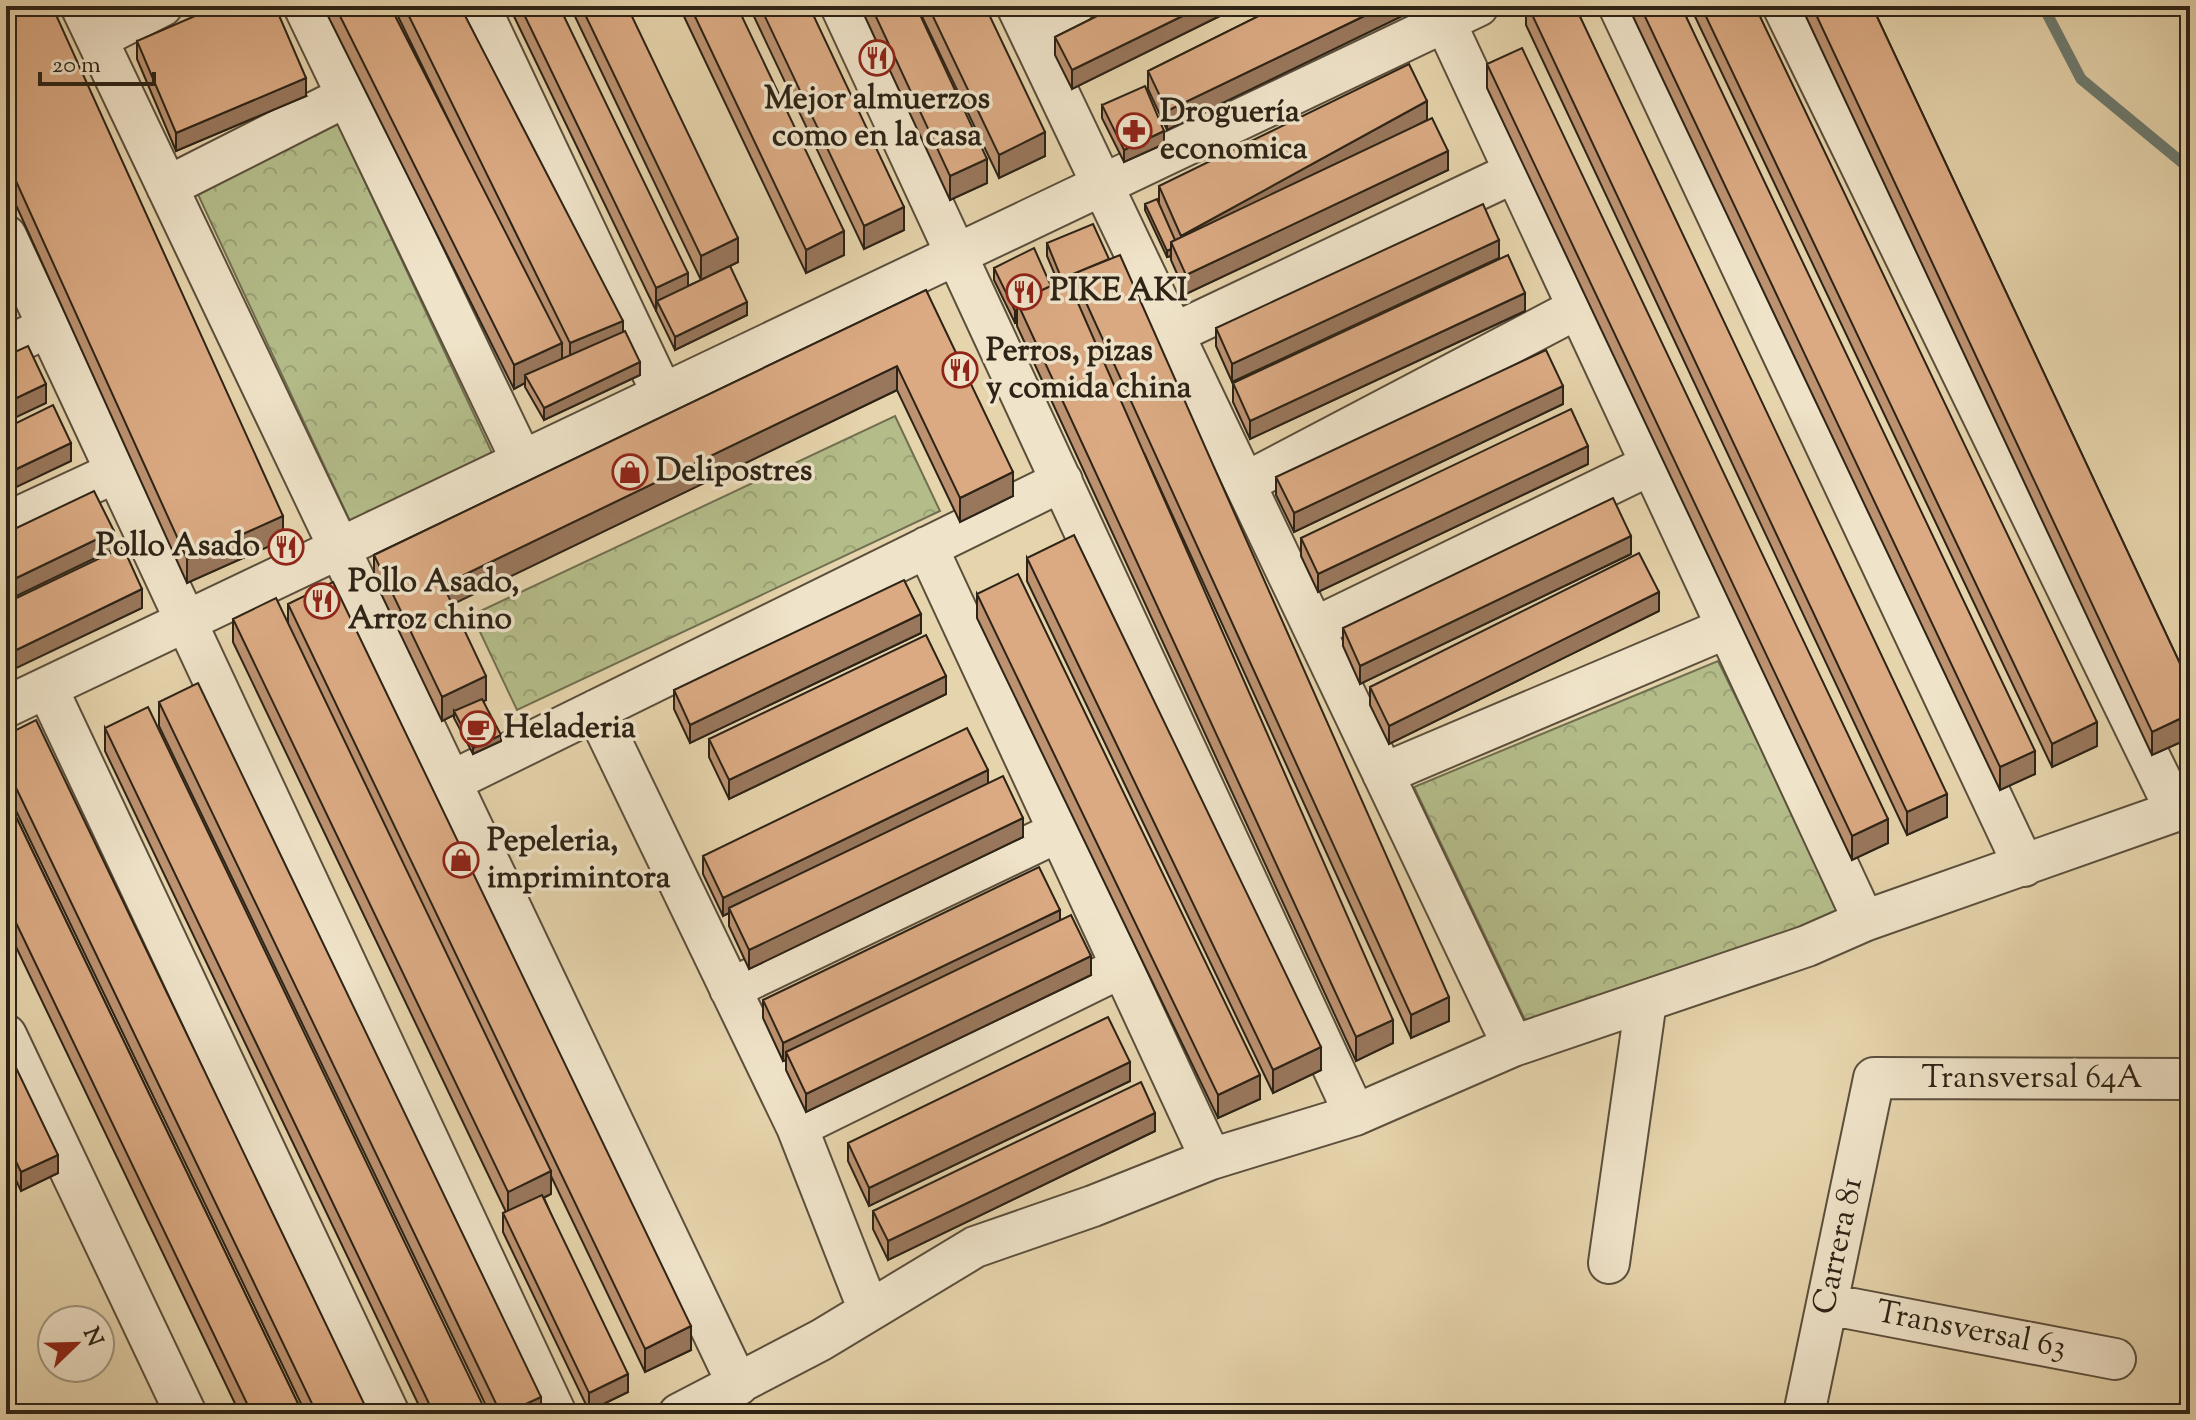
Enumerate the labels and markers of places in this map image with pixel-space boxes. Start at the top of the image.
restaurant icon: Mejor almuerzos como en la casa [858,39,896,77]
place label: Mejor almuerzos como en la casa [764,77,990,160]
place label: Droguería economica [1160,90,1308,173]
pharmacy icon: Droguería economica [1115,112,1153,150]
place label: PIKE AKI [1050,269,1188,315]
restaurant icon: PIKE AKI [1005,273,1043,311]
place label: Perros, pizas y comida china [986,329,1192,412]
restaurant icon: Perros, pizas y comida china [941,351,979,389]
place label: Delipostres [656,449,812,495]
shop icon: Delipostres [611,453,649,491]
place label: Pollo Asado [96,524,260,570]
restaurant icon: Pollo Asado [267,528,305,566]
place label: Pollo Asado, Arroz chino [348,560,519,643]
restaurant icon: Pollo Asado, Arroz chino [303,582,341,620]
place label: Heladeria [504,706,636,752]
cafe icon: Heladeria [459,710,497,748]
place label: Pepeleria, imprimintora [487,819,671,902]
shop icon: Pepeleria, imprimintora [442,841,480,879]

